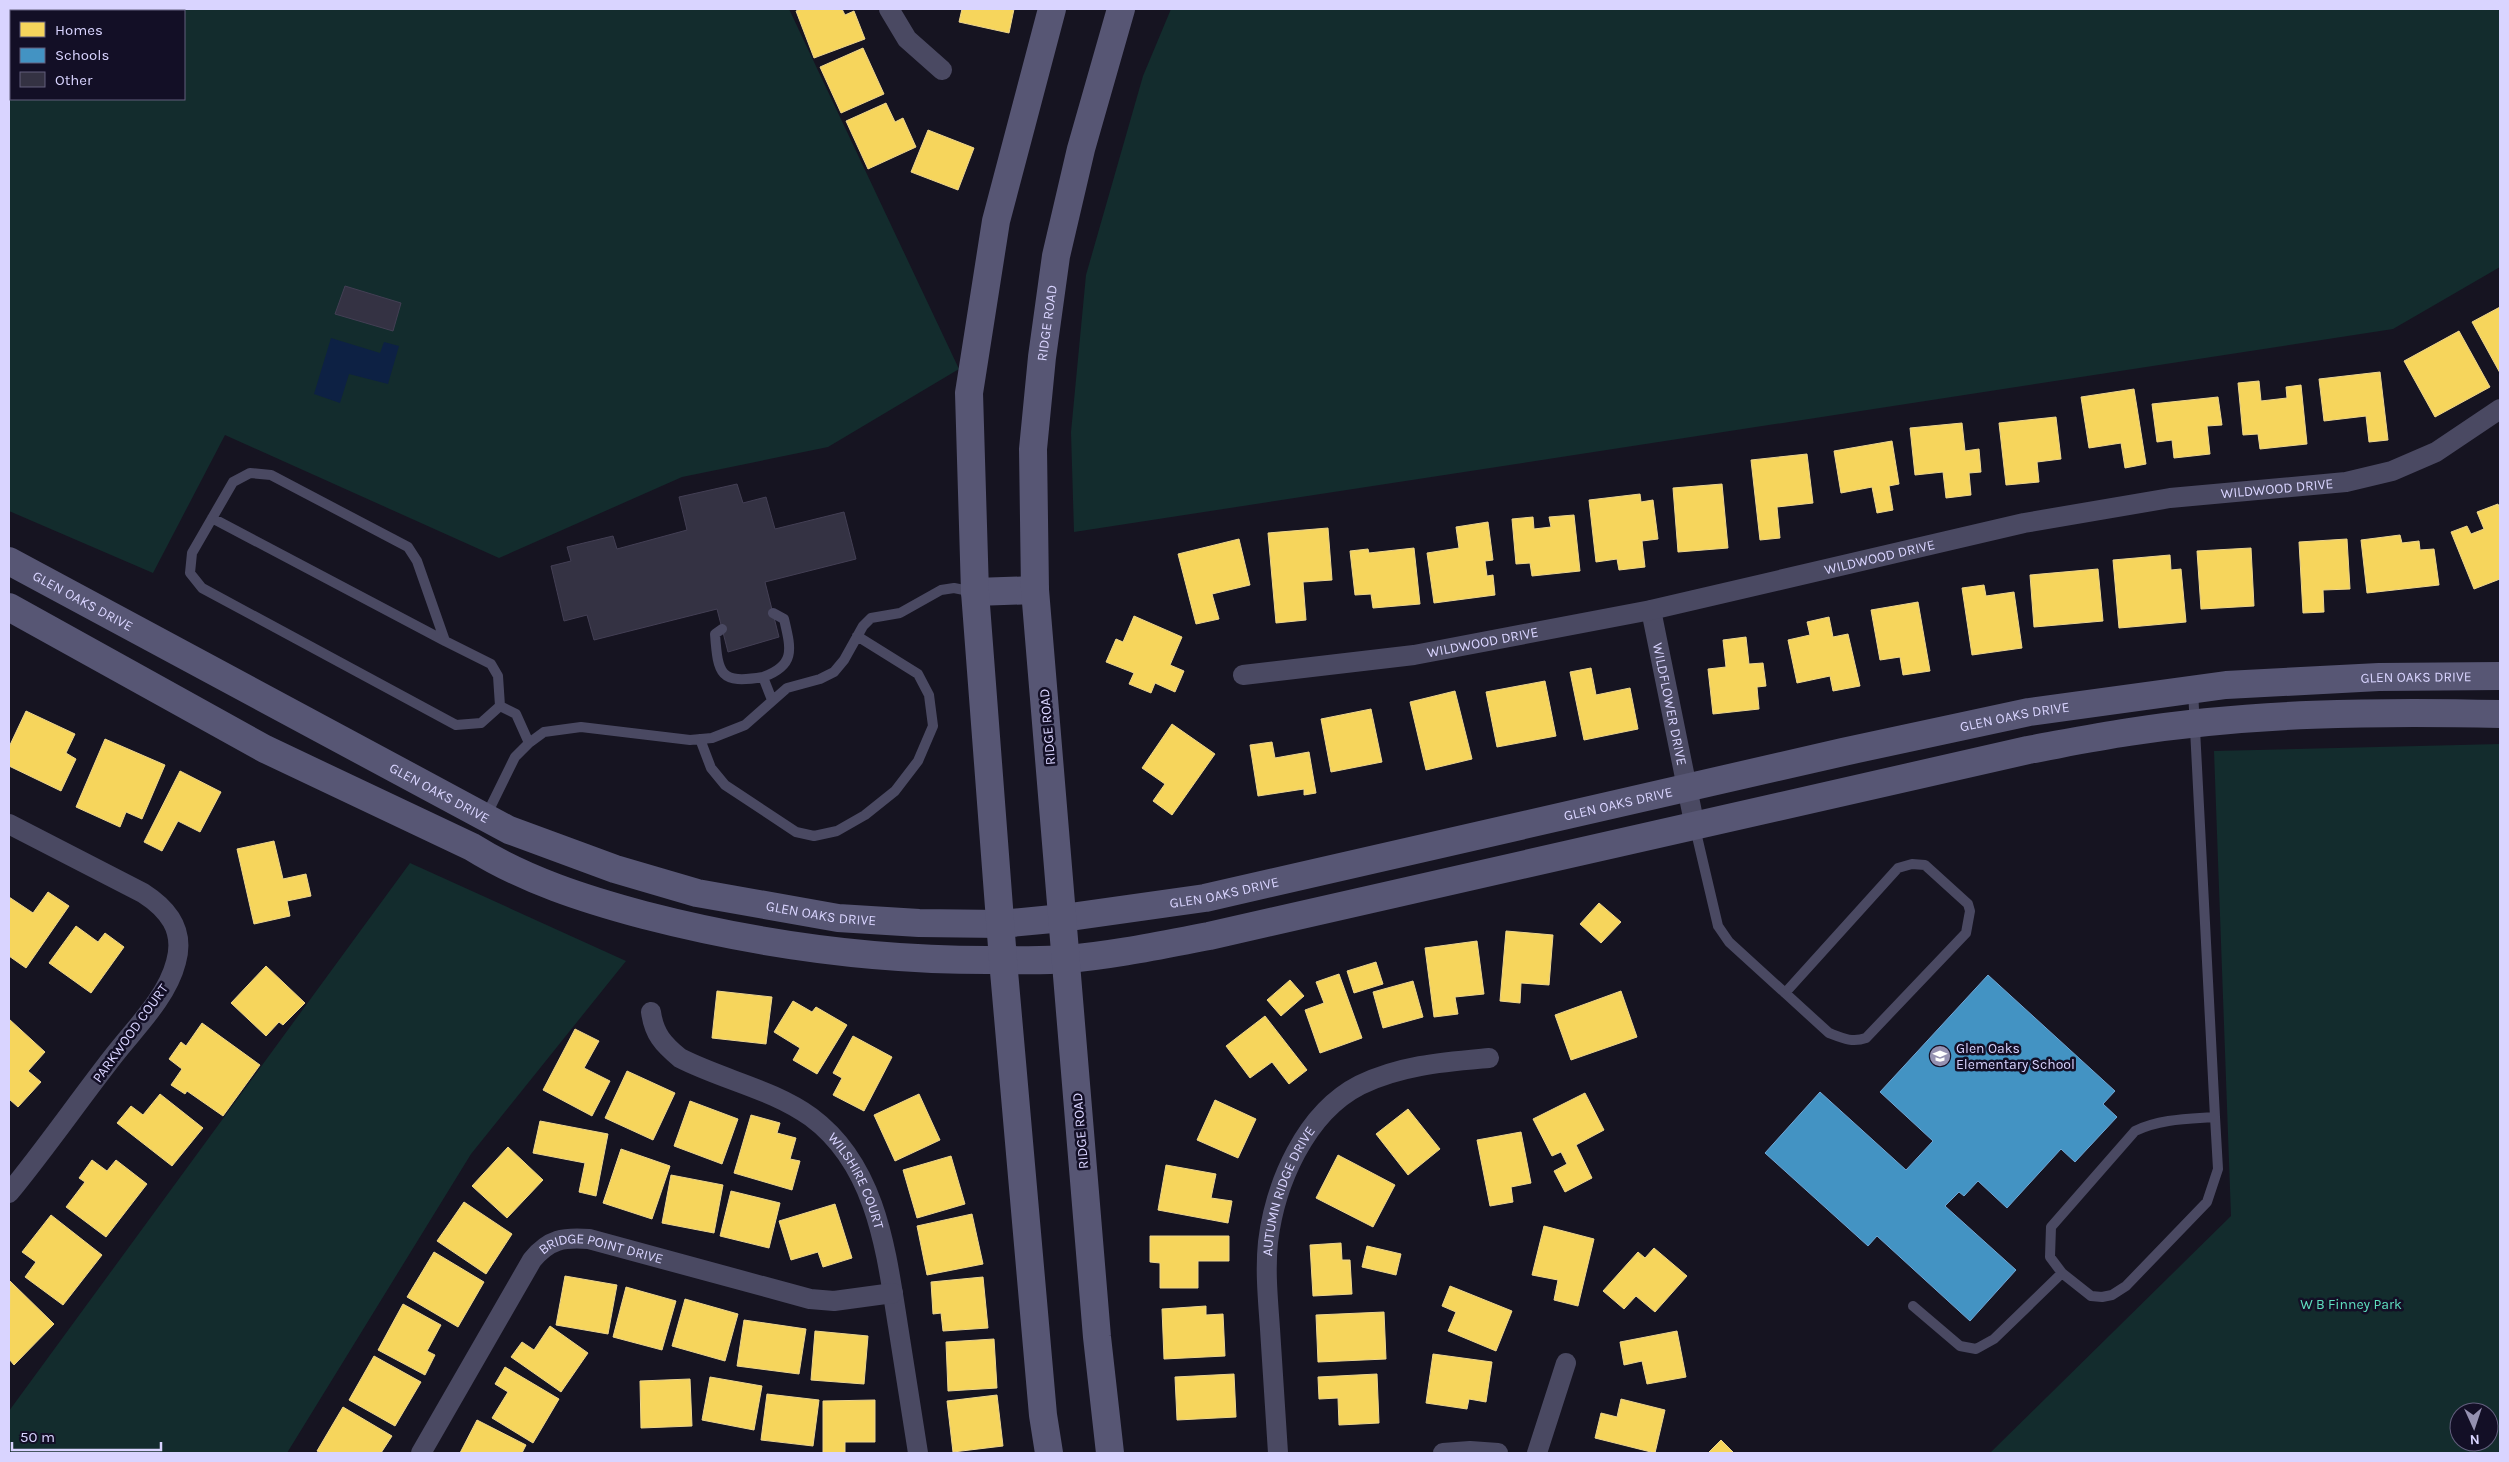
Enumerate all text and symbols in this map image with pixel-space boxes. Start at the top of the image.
legend [10,10,185,100]
text: Homes [55,21,103,39]
text: Schools [55,46,109,64]
text: Other [55,71,93,89]
street label: RIDGE ROAD [1033,284,1061,362]
street label: WILDWOOD DRIVE [2220,475,2334,502]
street label: WILDWOOD DRIVE [1823,536,1937,578]
street label: GLEN OAKS DRIVE [30,567,136,635]
street label: WILDWOOD DRIVE [1426,624,1540,661]
street label: WILDFLOWER DRIVE [1649,641,1690,767]
street label: GLEN OAKS DRIVE [2360,668,2472,687]
street label: RIDGE ROAD [1036,688,1059,766]
street label: GLEN OAKS DRIVE [1958,699,2071,736]
street label: GLEN OAKS DRIVE [386,759,492,827]
street label: GLEN OAKS DRIVE [1562,783,1674,825]
street label: GLEN OAKS DRIVE [1168,873,1281,912]
street label: GLEN OAKS DRIVE [765,897,877,929]
street label: PARKWOOD COURT [89,981,172,1086]
place label: Glen Oaks Elementary School [1956,1040,2075,1073]
school or university icon: Glen Oaks Elementary School [1928,1044,1952,1068]
street label: RIDGE ROAD [1069,1092,1092,1170]
street label: AUTUMN RIDGE DRIVE [1259,1123,1319,1257]
street label: WILSHIRE COURT [824,1129,887,1231]
street label: BRIDGE POINT DRIVE [535,1230,665,1268]
park label: W B Finney Park [2300,1296,2402,1313]
north arrow [2449,1402,2499,1452]
scale bar [12,1420,161,1452]
text: 50 m [20,1428,55,1446]
text: N [2469,1431,2480,1448]

